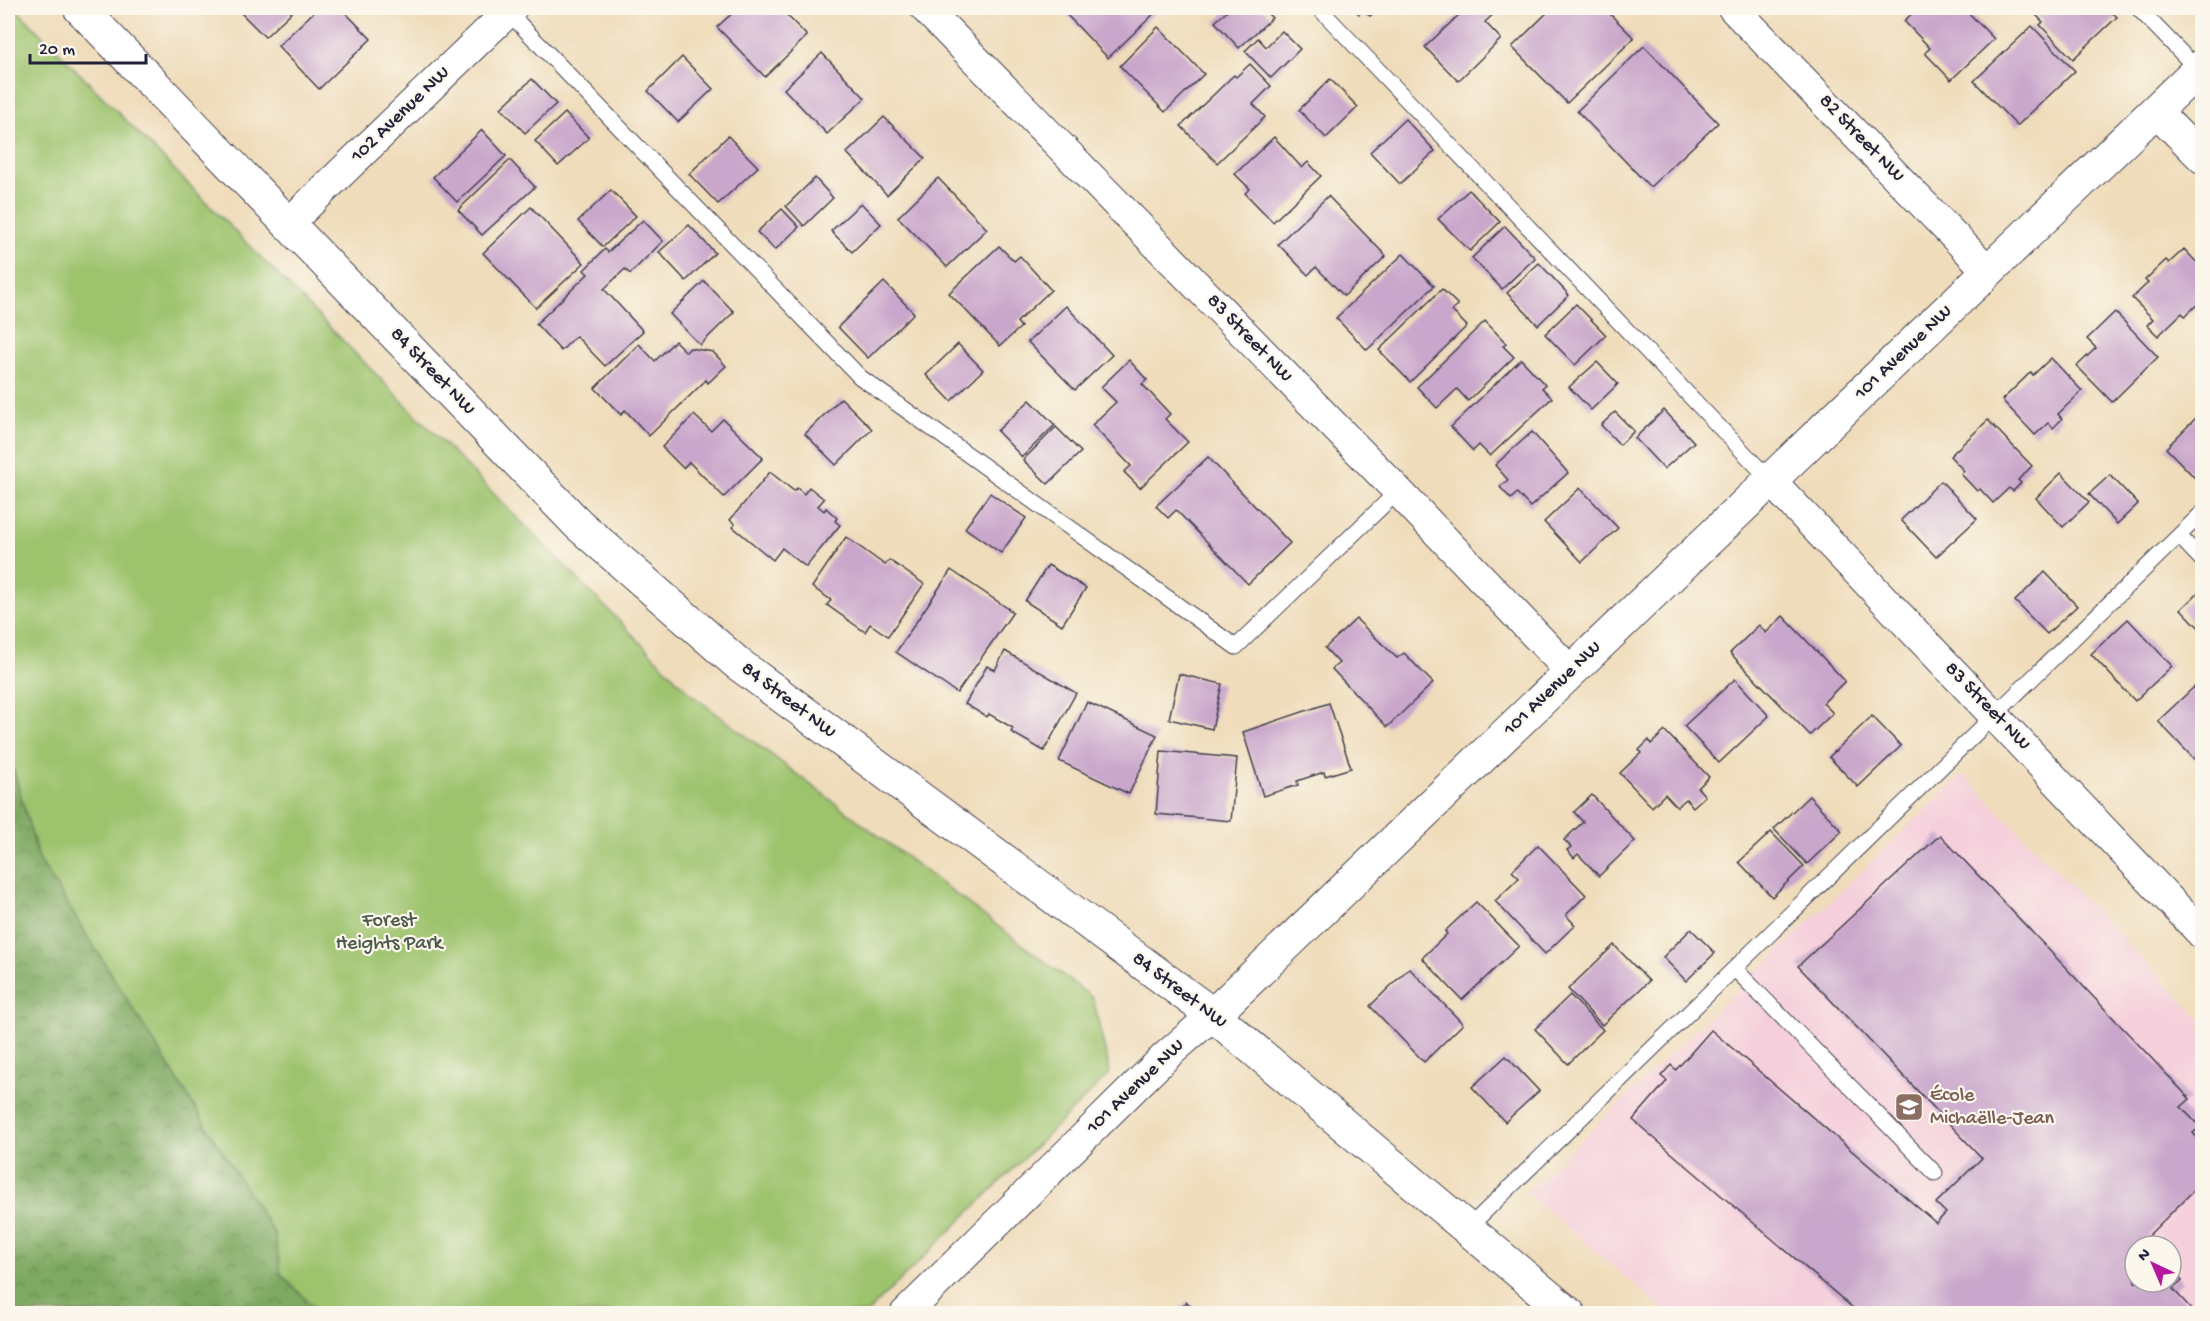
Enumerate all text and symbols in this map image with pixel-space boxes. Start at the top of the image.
scale bar [30,27,146,65]
text: 20 m [39,40,75,61]
street label: 102 Avenue NW [346,62,455,169]
street label: 82 Street NW [1813,90,1909,188]
street label: 83 Street NW [1201,290,1297,388]
street label: 101 Avenue NW [1850,301,1958,406]
street label: 84 Street NW [384,323,480,421]
street label: 101 Avenue NW [1499,637,1607,742]
street label: 84 Street NW [736,658,840,744]
street label: 83 Street NW [1939,658,2035,756]
park label: Forest Heights Park [336,910,444,956]
street label: 84 Street NW [1127,948,1231,1034]
street label: 101 Avenue NW [1082,1035,1190,1140]
place label: École Michaëlle-Jean [1930,1084,2055,1131]
school or university icon: École Michaëlle-Jean [1893,1091,1925,1123]
north arrow [2123,1234,2183,1294]
text: N [2135,1245,2156,1266]

